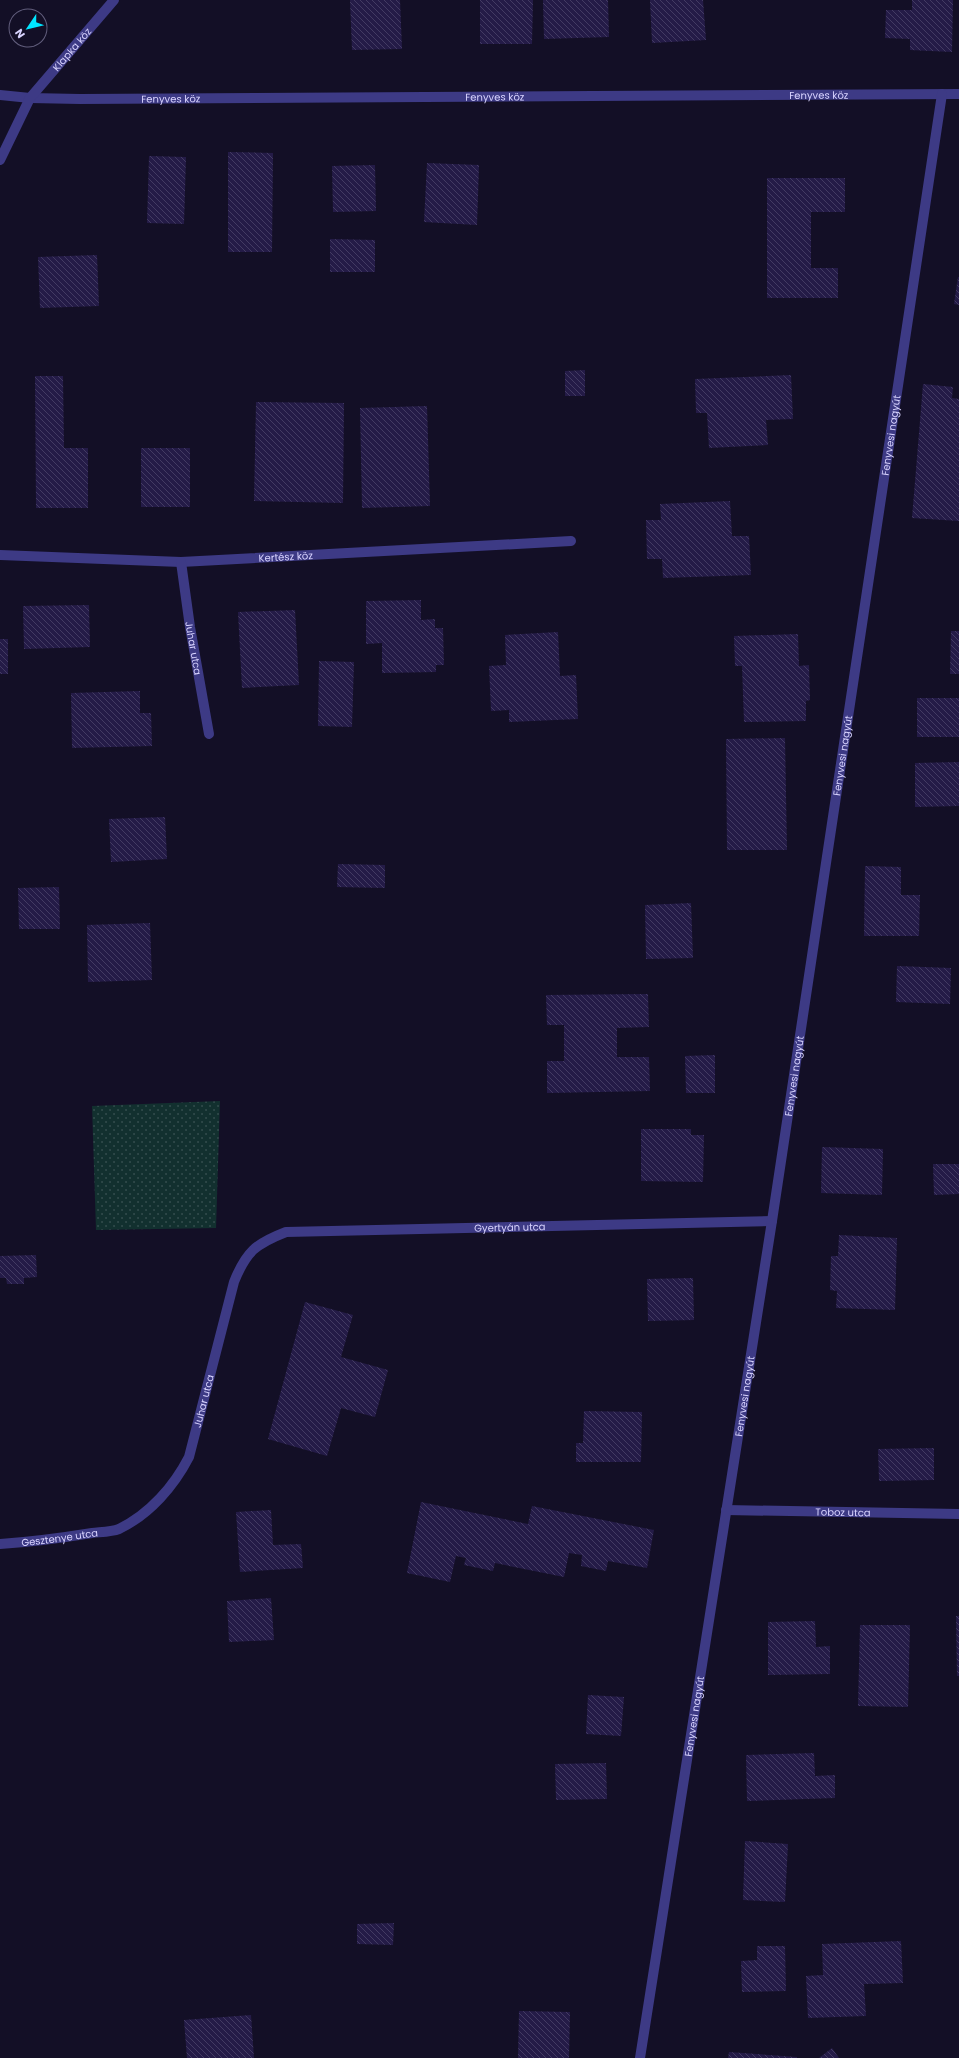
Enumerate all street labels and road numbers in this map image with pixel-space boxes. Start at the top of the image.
street label: Klapka köz [49,24,95,74]
street label: Fenyves köz [789,87,849,102]
street label: Fenyves köz [465,89,525,104]
street label: Fenyves köz [141,91,201,106]
street label: Fenyvesi nagyút [877,394,904,476]
street label: Kertész köz [258,547,314,565]
street label: Juhar utca [182,620,206,676]
street label: Fenyvesi nagyút [829,714,856,797]
street label: Fenyvesi nagyút [780,1034,807,1117]
street label: Gyertyán utca [474,1219,546,1235]
street label: Fenyvesi nagyút [731,1355,758,1437]
street label: Juhar utca [189,1373,217,1429]
street label: Toboz utca [815,1504,871,1520]
street label: Gesztenye utca [21,1525,99,1550]
street label: Fenyvesi nagyút [680,1675,708,1757]

